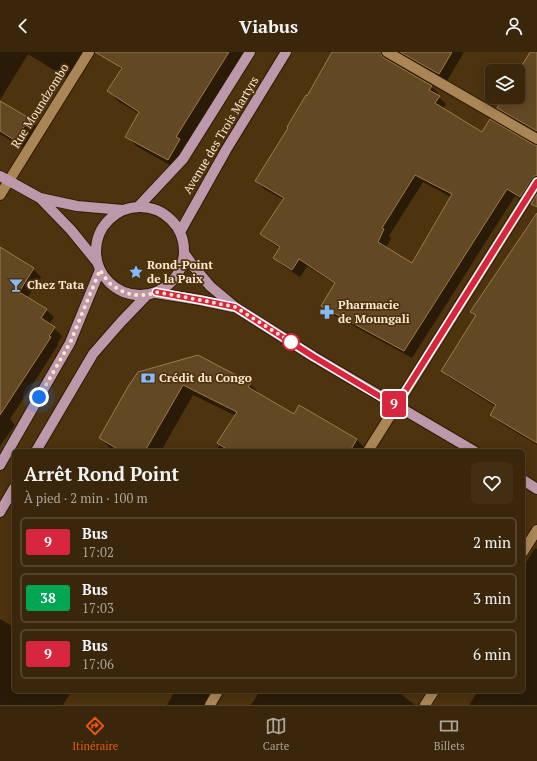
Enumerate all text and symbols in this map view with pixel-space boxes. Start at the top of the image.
text: Viabus [239,14,298,38]
icon: back [12,15,34,37]
icon: person [503,15,525,37]
street label: Rue Moundzombo [7,60,72,151]
map controls [485,64,525,104]
button: layers [485,64,525,104]
street label: Avenue des Trois Martyrs [180,73,262,196]
place label: Rond-Point de la Paix [147,257,213,286]
place icon: Rond-Point de la Paix [128,264,144,280]
bar icon: Chez Tata [8,277,24,293]
place label: Chez Tata [27,277,84,292]
place label: Pharmacie de Moungali [338,297,410,326]
pharmacy icon: Pharmacie de Moungali [319,304,335,320]
unlabelled marker [282,333,300,351]
bank icon: Crédit du Congo [140,370,156,386]
place label: Crédit du Congo [159,370,252,385]
your location [29,387,49,407]
line badge: 9 [381,391,407,417]
text: 9 [390,394,398,413]
text: Arrêt Rond Point [24,461,179,486]
button: heart [471,462,513,504]
text: À pied · 2 min · 100 m [24,489,148,507]
text: Bus [82,523,108,543]
text: 9 [44,532,52,551]
text: 2 min [473,532,511,552]
text: 17:02 [82,543,114,561]
text: Bus [82,579,108,599]
text: 38 [40,588,56,607]
text: 3 min [473,588,511,608]
text: 17:03 [82,599,114,617]
text: Bus [82,635,108,655]
text: 9 [44,644,52,663]
text: 6 min [473,644,511,664]
text: 17:06 [82,655,114,673]
tab: Itinéraire [72,715,118,753]
tab: Carte [263,715,289,753]
tab: Billets [434,715,465,753]

